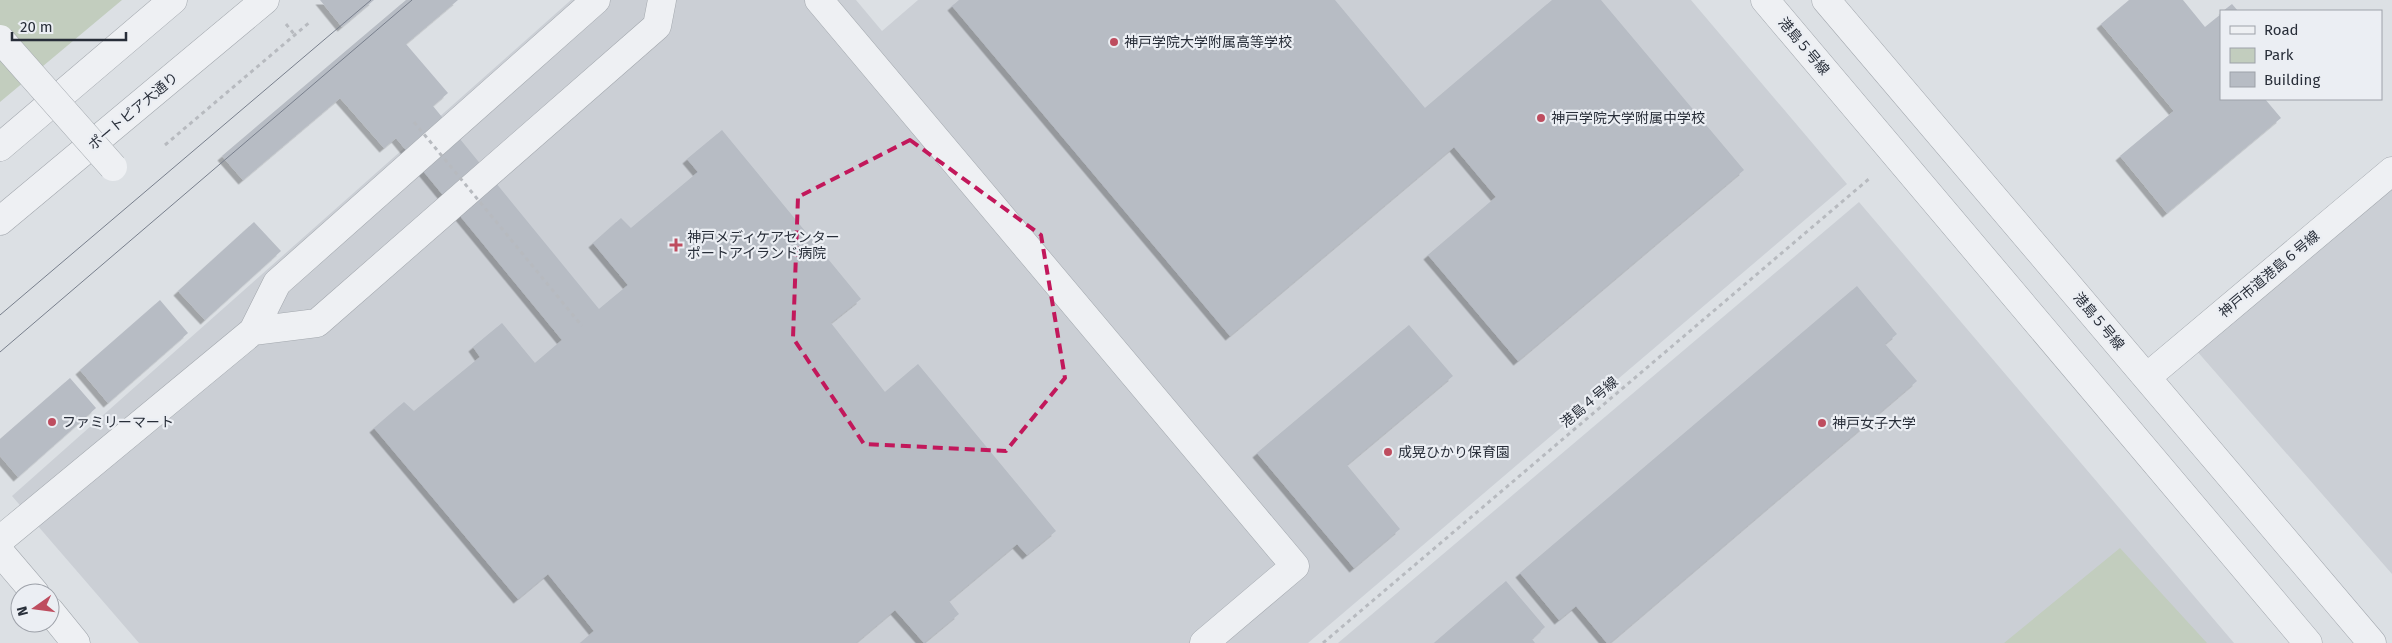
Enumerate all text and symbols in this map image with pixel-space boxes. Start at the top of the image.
scale bar [12,10,126,42]
legend [2220,10,2382,100]
street label: 港島５号線 [1775,14,1833,79]
text: 20 m [20,18,53,36]
text: Road [2264,21,2299,39]
place label: 神戸学院大学附属高等学校 [1124,34,1292,51]
marker: 神戸学院大学附属高等学校 [1108,36,1120,48]
text: Park [2264,46,2294,64]
street label: ポートピア大通り [85,69,182,154]
text: Building [2264,71,2320,89]
place label: 神戸学院大学附属中学校 [1551,110,1705,127]
marker: 神戸学院大学附属中学校 [1535,112,1547,124]
street label: 神戸市道港島６号線 [2216,227,2323,321]
place label: 神戸メディケアセンター ポートアイランド病院 [687,229,840,262]
marker: 神戸メディケアセンター ポートアイランド病院 [669,238,683,252]
street label: 港島５号線 [2070,289,2128,354]
street label: 港島４号線 [1557,373,1622,431]
place label: ファミリーマート [62,414,174,431]
place label: 神戸女子大学 [1832,415,1916,432]
marker: ファミリーマート [46,416,58,428]
marker: 神戸女子大学 [1816,417,1828,429]
place label: 成晃ひかり保育園 [1398,444,1510,461]
marker: 成晃ひかり保育園 [1382,446,1394,458]
north arrow [10,583,60,633]
text: N [13,604,32,618]

